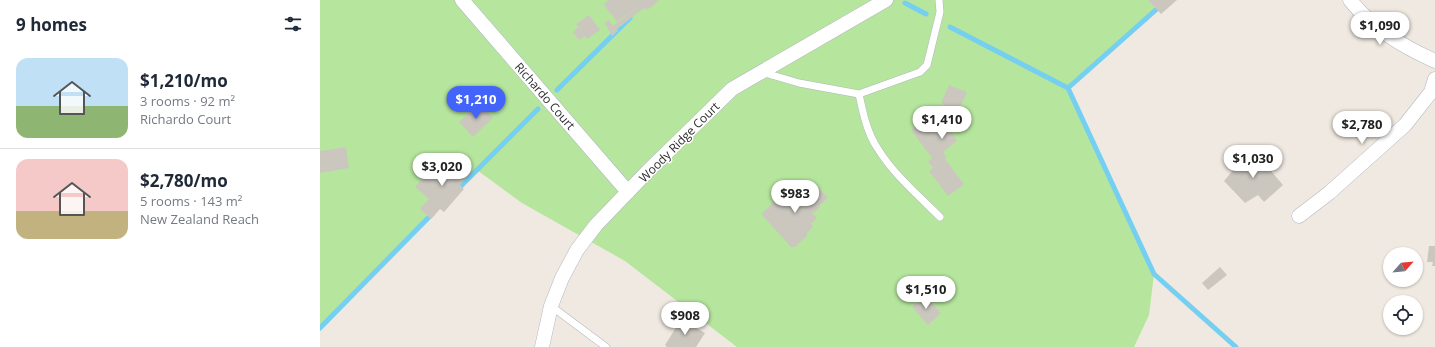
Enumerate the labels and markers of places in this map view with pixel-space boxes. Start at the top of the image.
pin: $1,090 [1347,12,1413,46]
pin: $1,210 [443,86,509,120]
pin: $1,410 [909,106,975,140]
pin: $2,780 [1329,111,1395,145]
pin: $1,030 [1220,145,1286,179]
pin: $3,020 [409,153,475,187]
pin: $983 [771,180,819,214]
pin: $1,510 [893,276,959,310]
pin: $908 [661,302,709,336]

